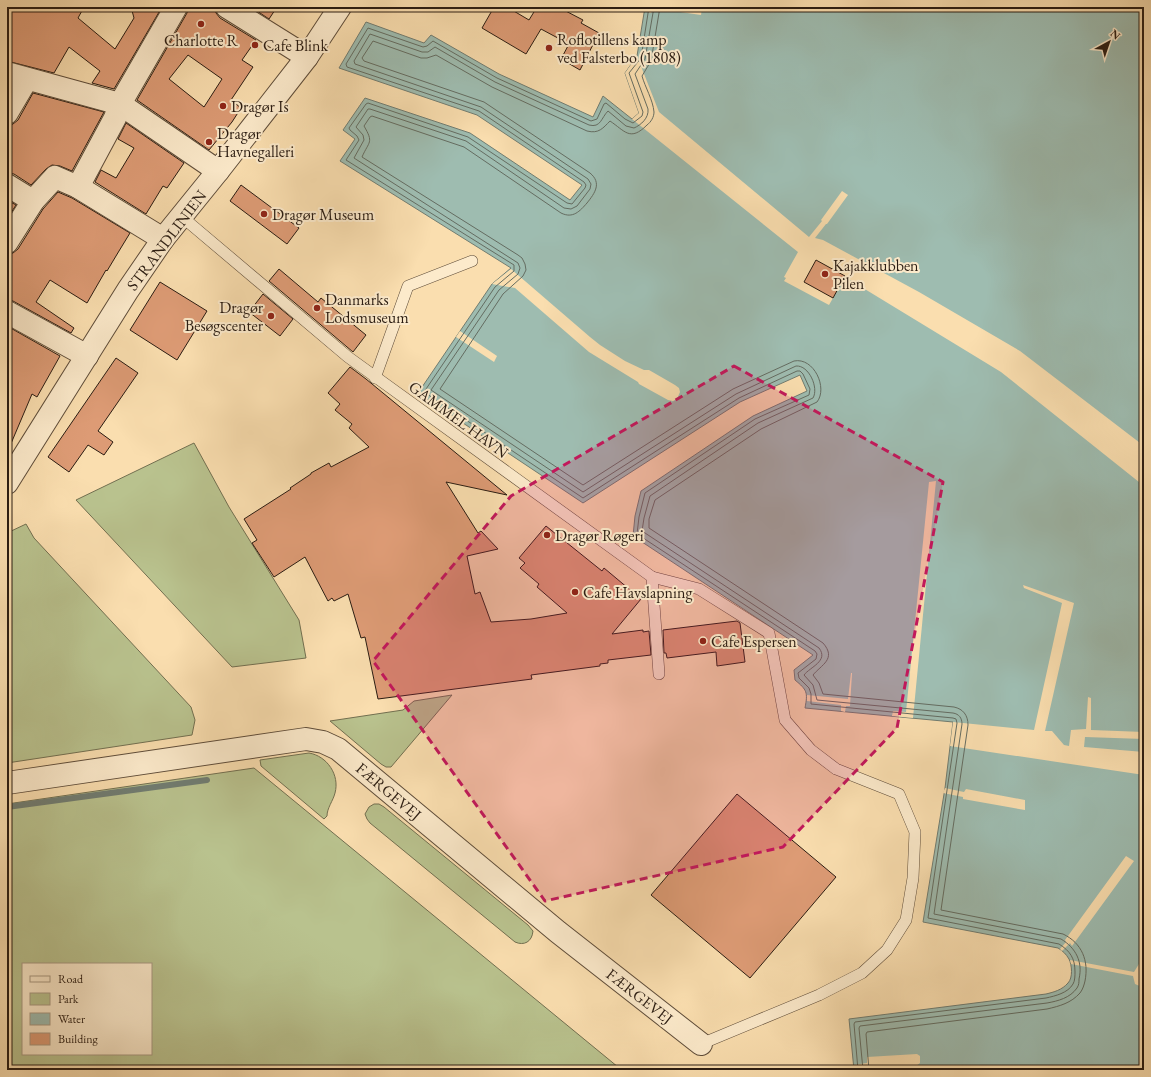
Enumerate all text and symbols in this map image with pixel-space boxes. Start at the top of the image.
marker: Charlotte R [196,19,206,29]
north arrow [1089,22,1129,62]
text: N [1108,26,1123,43]
place label: Roflotillens kamp ved Falsterbo (1808) [557,29,681,68]
place label: Charlotte R [164,30,239,51]
place label: Cafe Blink [263,35,328,56]
marker: Cafe Blink [250,40,260,50]
marker: Roflotillens kamp ved Falsterbo (1808) [544,43,554,53]
place label: Dragør Is [231,96,289,117]
marker: Dragør Is [218,101,228,111]
place label: Dragør Havnegalleri [217,123,294,162]
marker: Dragør Havnegalleri [204,137,214,147]
street label: STRANDLINIEN [122,186,211,295]
place label: Dragør Museum [272,204,375,225]
marker: Dragør Museum [259,209,269,219]
place label: Kajakklubben Pilen [833,255,919,294]
marker: Kajakklubben Pilen [820,269,830,279]
place label: Danmarks Lodsmuseum [325,289,409,328]
place label: Dragør Besøgscenter [185,297,264,336]
marker: Danmarks Lodsmuseum [312,303,322,313]
marker: Dragør Besøgscenter [266,311,276,321]
street label: GAMMEL HAVN [405,376,513,463]
place label: Dragør Røgeri [555,525,644,546]
marker: Dragør Røgeri [542,530,552,540]
place label: Cafe Havslapning [583,582,693,603]
marker: Cafe Havslapning [570,587,580,597]
place label: Cafe Espersen [711,631,797,652]
marker: Cafe Espersen [698,636,708,646]
street label: FÆRGEVEJ [351,758,426,825]
legend [22,963,152,1055]
street label: FÆRGEVEJ [602,964,677,1029]
text: Road [58,971,84,987]
text: Park [58,991,79,1007]
text: Water [58,1011,85,1027]
text: Building [58,1031,99,1047]

